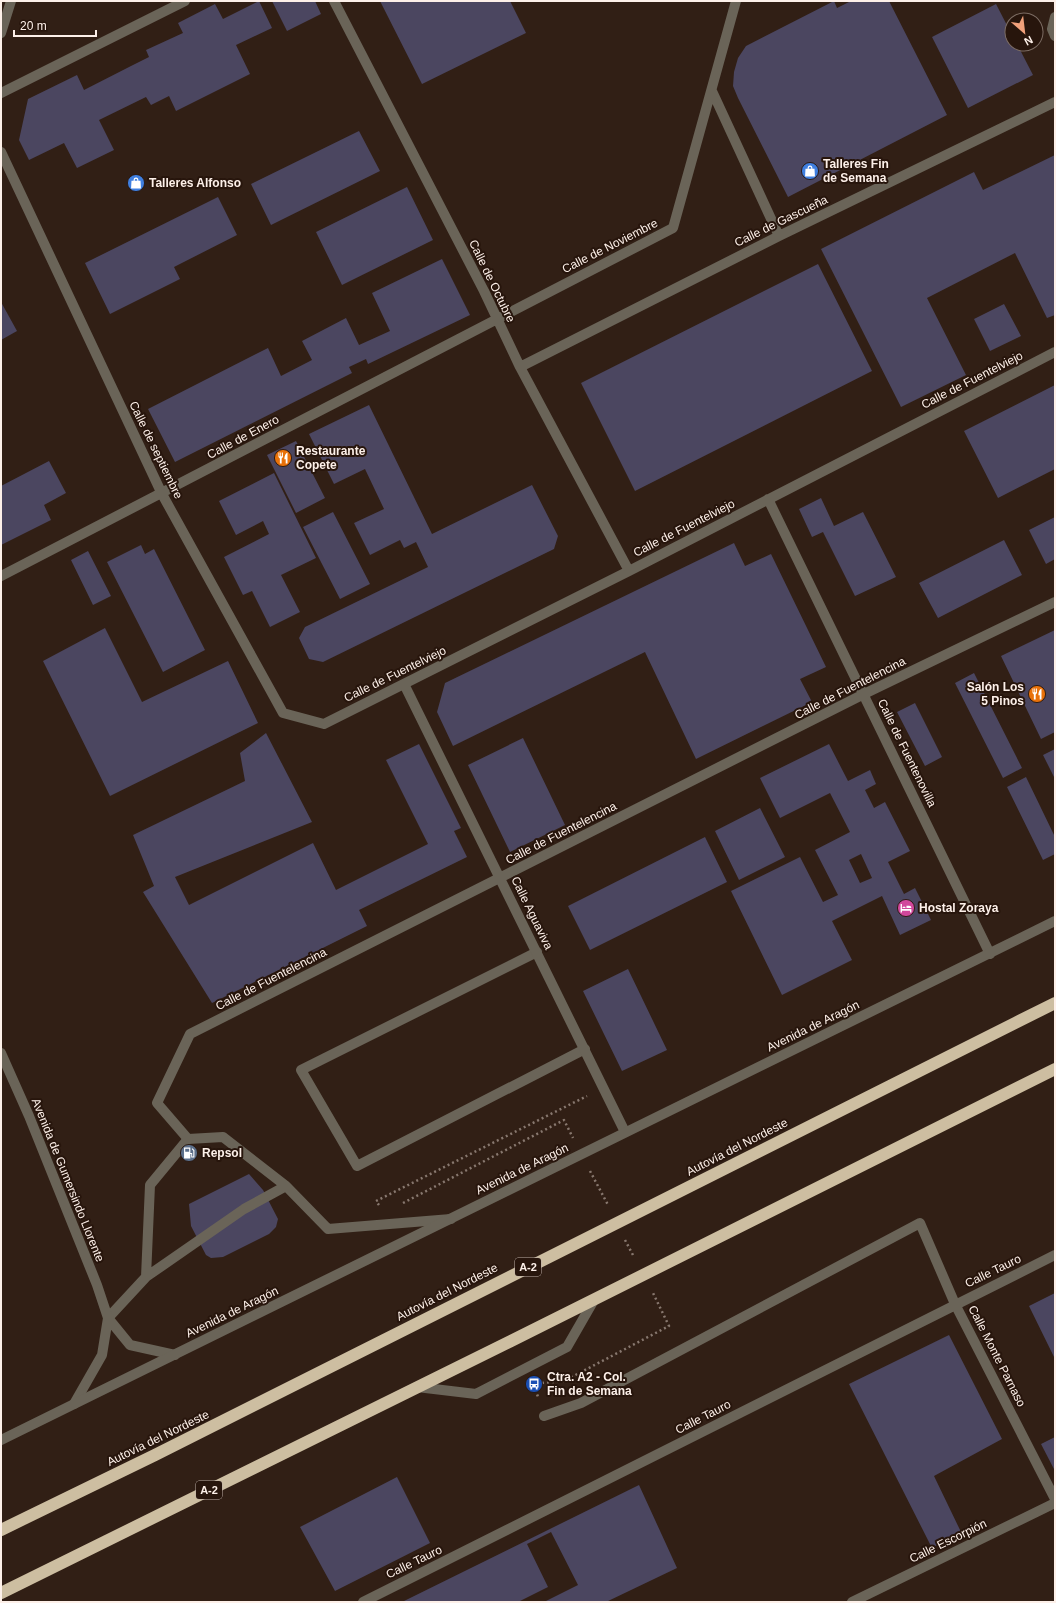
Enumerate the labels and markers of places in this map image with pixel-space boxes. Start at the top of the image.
place label: Talleres Fin de Semana [823,157,889,185]
shop icon: Talleres Fin de Semana [800,161,820,181]
shop icon: Talleres Alfonso [126,173,146,193]
place label: Talleres Alfonso [149,176,241,190]
place label: Restaurante Copete [296,444,366,472]
restaurant icon: Restaurante Copete [273,448,293,468]
place label: Salón Los 5 Pinos [967,680,1024,708]
restaurant icon: Salón Los 5 Pinos [1027,684,1047,704]
hotel icon: Hostal Zoraya [896,898,916,918]
place label: Hostal Zoraya [919,901,999,915]
fuel station icon: Repsol [179,1143,199,1163]
place label: Repsol [202,1146,242,1160]
place label: Ctra. A2 - Col. Fin de Semana [547,1370,632,1398]
bus stop icon: Ctra. A2 - Col. Fin de Semana [524,1374,544,1394]

